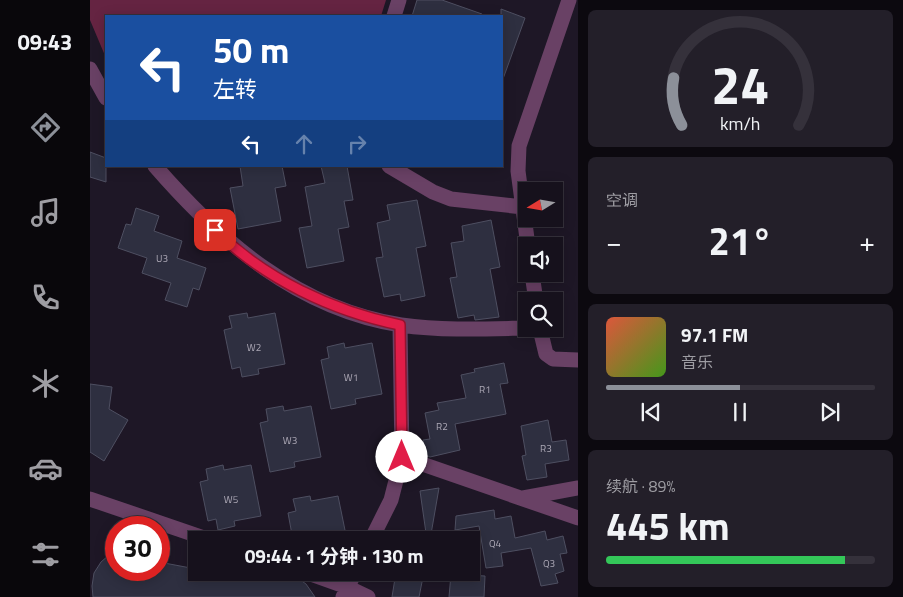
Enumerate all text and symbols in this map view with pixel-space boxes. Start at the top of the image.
text: 50 m [213,23,289,77]
text: 09:43 [18,25,72,59]
icon: left [130,35,195,100]
text: 24 [711,45,770,124]
text: 左转 [213,72,257,106]
icon: directions [28,110,63,145]
text: km/h [720,110,761,137]
icon: left [237,130,265,158]
icon: ahead [290,130,318,158]
icon: right [343,130,371,158]
north arrow [518,182,562,228]
map controls [518,182,563,337]
text: 空调 [606,188,638,212]
icon: music [28,195,63,230]
pin [194,209,236,251]
text: 21° [709,212,772,270]
icon: arrive [201,216,229,244]
text: − [606,220,622,263]
text: + [859,220,875,263]
button: sound [518,237,563,282]
house number: U3 [156,251,168,266]
icon: phone [28,280,63,315]
button: search [518,292,563,337]
text: 97.1 FM [681,320,748,349]
house number: W2 [247,340,261,355]
text: 音乐 [681,350,713,374]
icon: climate [28,366,63,401]
house number: W1 [344,370,358,385]
house number: R1 [479,382,491,397]
icon: previous [637,398,665,426]
icon: pause [726,398,754,426]
icon: next [816,398,844,426]
house number: R2 [436,419,448,434]
position arrow [375,430,427,482]
house number: W3 [283,433,297,448]
house number: R3 [540,441,552,456]
icon: car [28,451,63,486]
text: 续航 · 89% [606,474,675,498]
house number: W5 [224,492,239,507]
text: 445 km [606,497,730,555]
speed limit sign: 30 [105,516,170,581]
house number: Q4 [489,536,501,551]
icon: filters [28,537,63,572]
text: 09:44 · 1 分钟 · 130 m [245,541,423,570]
house number: Q3 [543,556,555,571]

